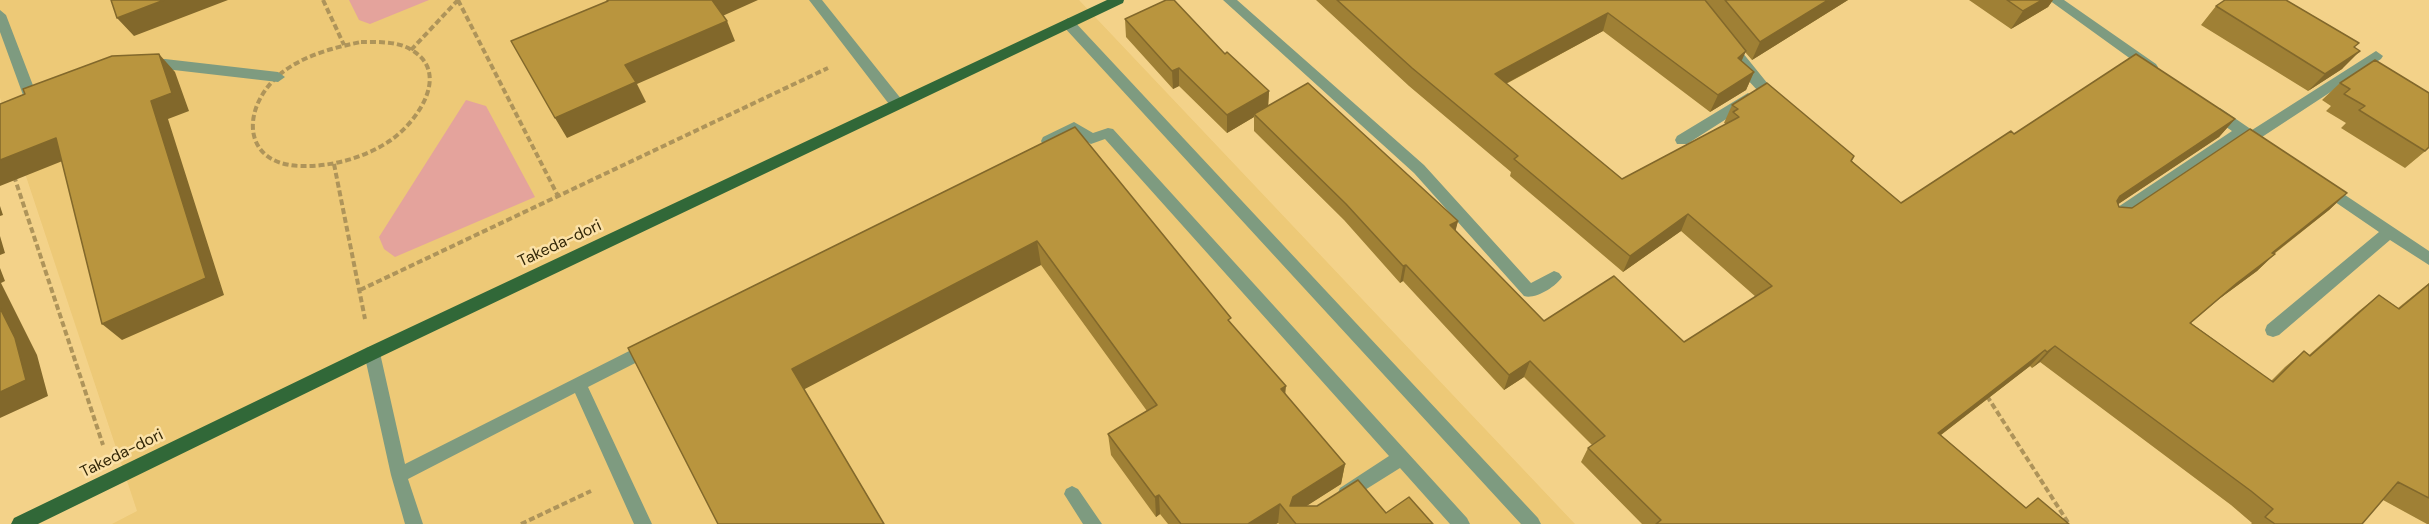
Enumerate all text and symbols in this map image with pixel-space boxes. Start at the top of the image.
street label: Takeda-dori [515,216,605,272]
street label: Takeda-dori [77,426,167,482]

